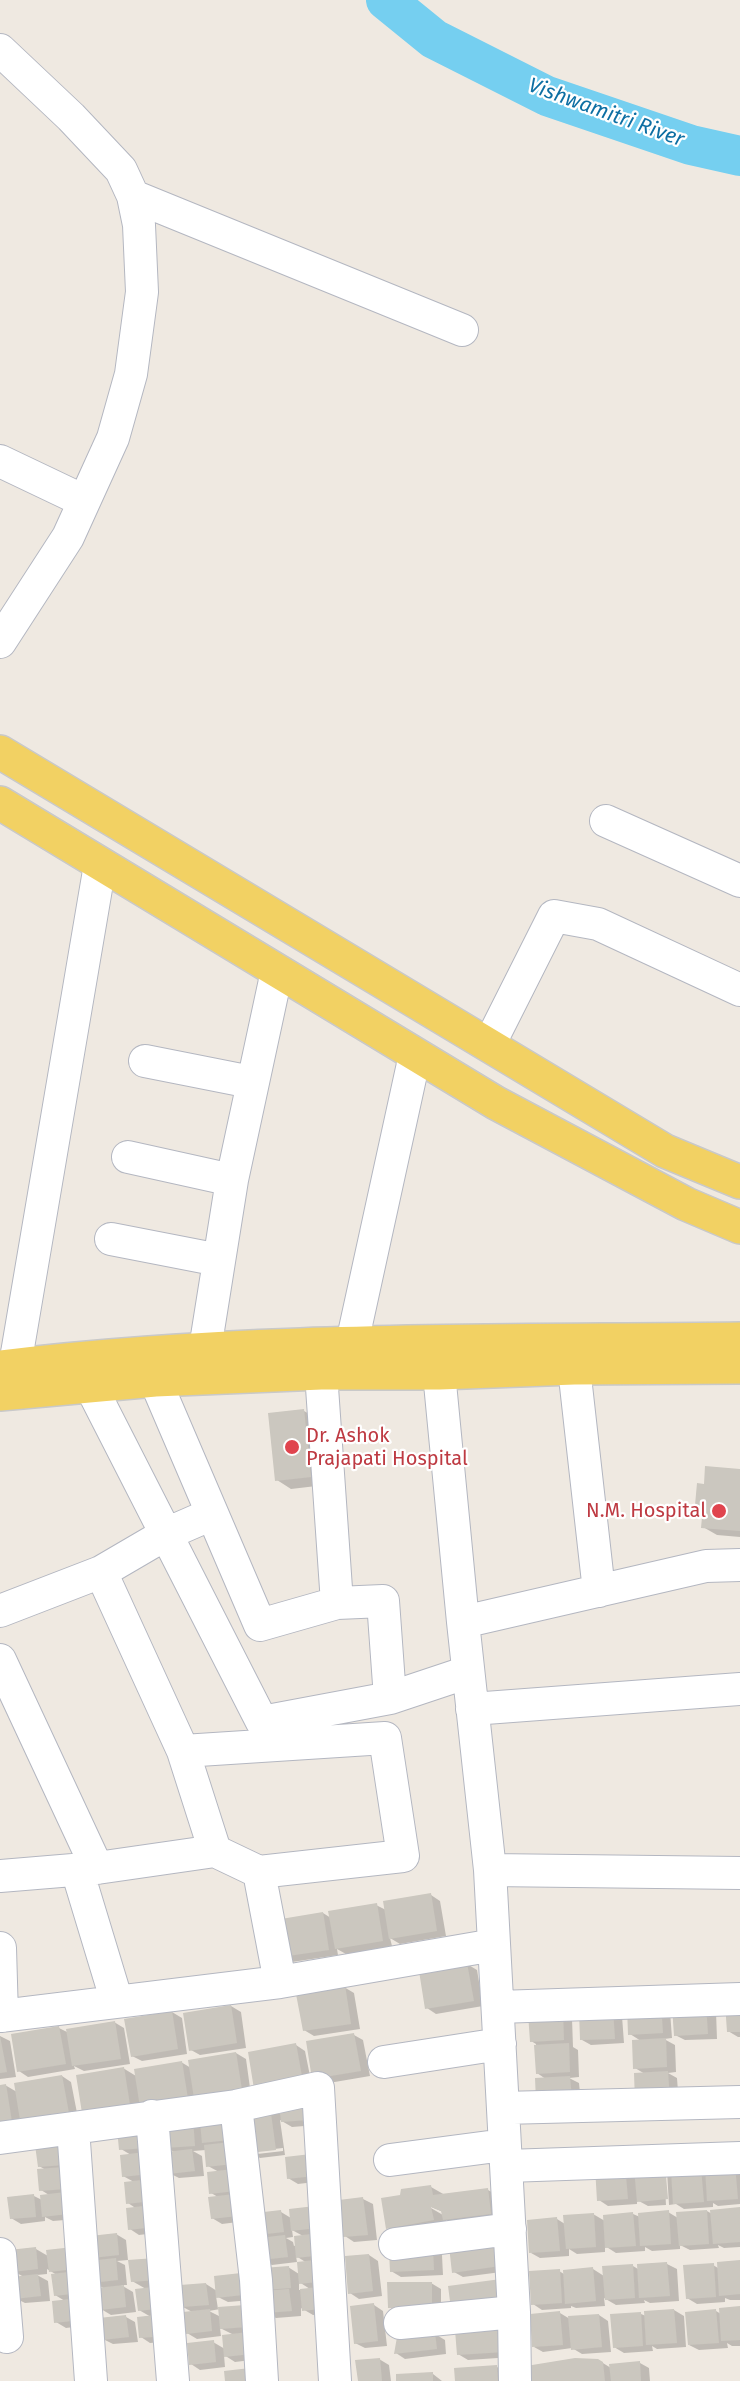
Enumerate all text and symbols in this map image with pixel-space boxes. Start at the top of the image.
water label: Vishwamitri River [525,73,687,153]
place label: Dr. Ashok Prajapati Hospital [306,1424,468,1471]
marker: Dr. Ashok Prajapati Hospital [283,1438,301,1456]
place label: N.M. Hospital [586,1499,706,1523]
marker: N.M. Hospital [710,1502,728,1520]

